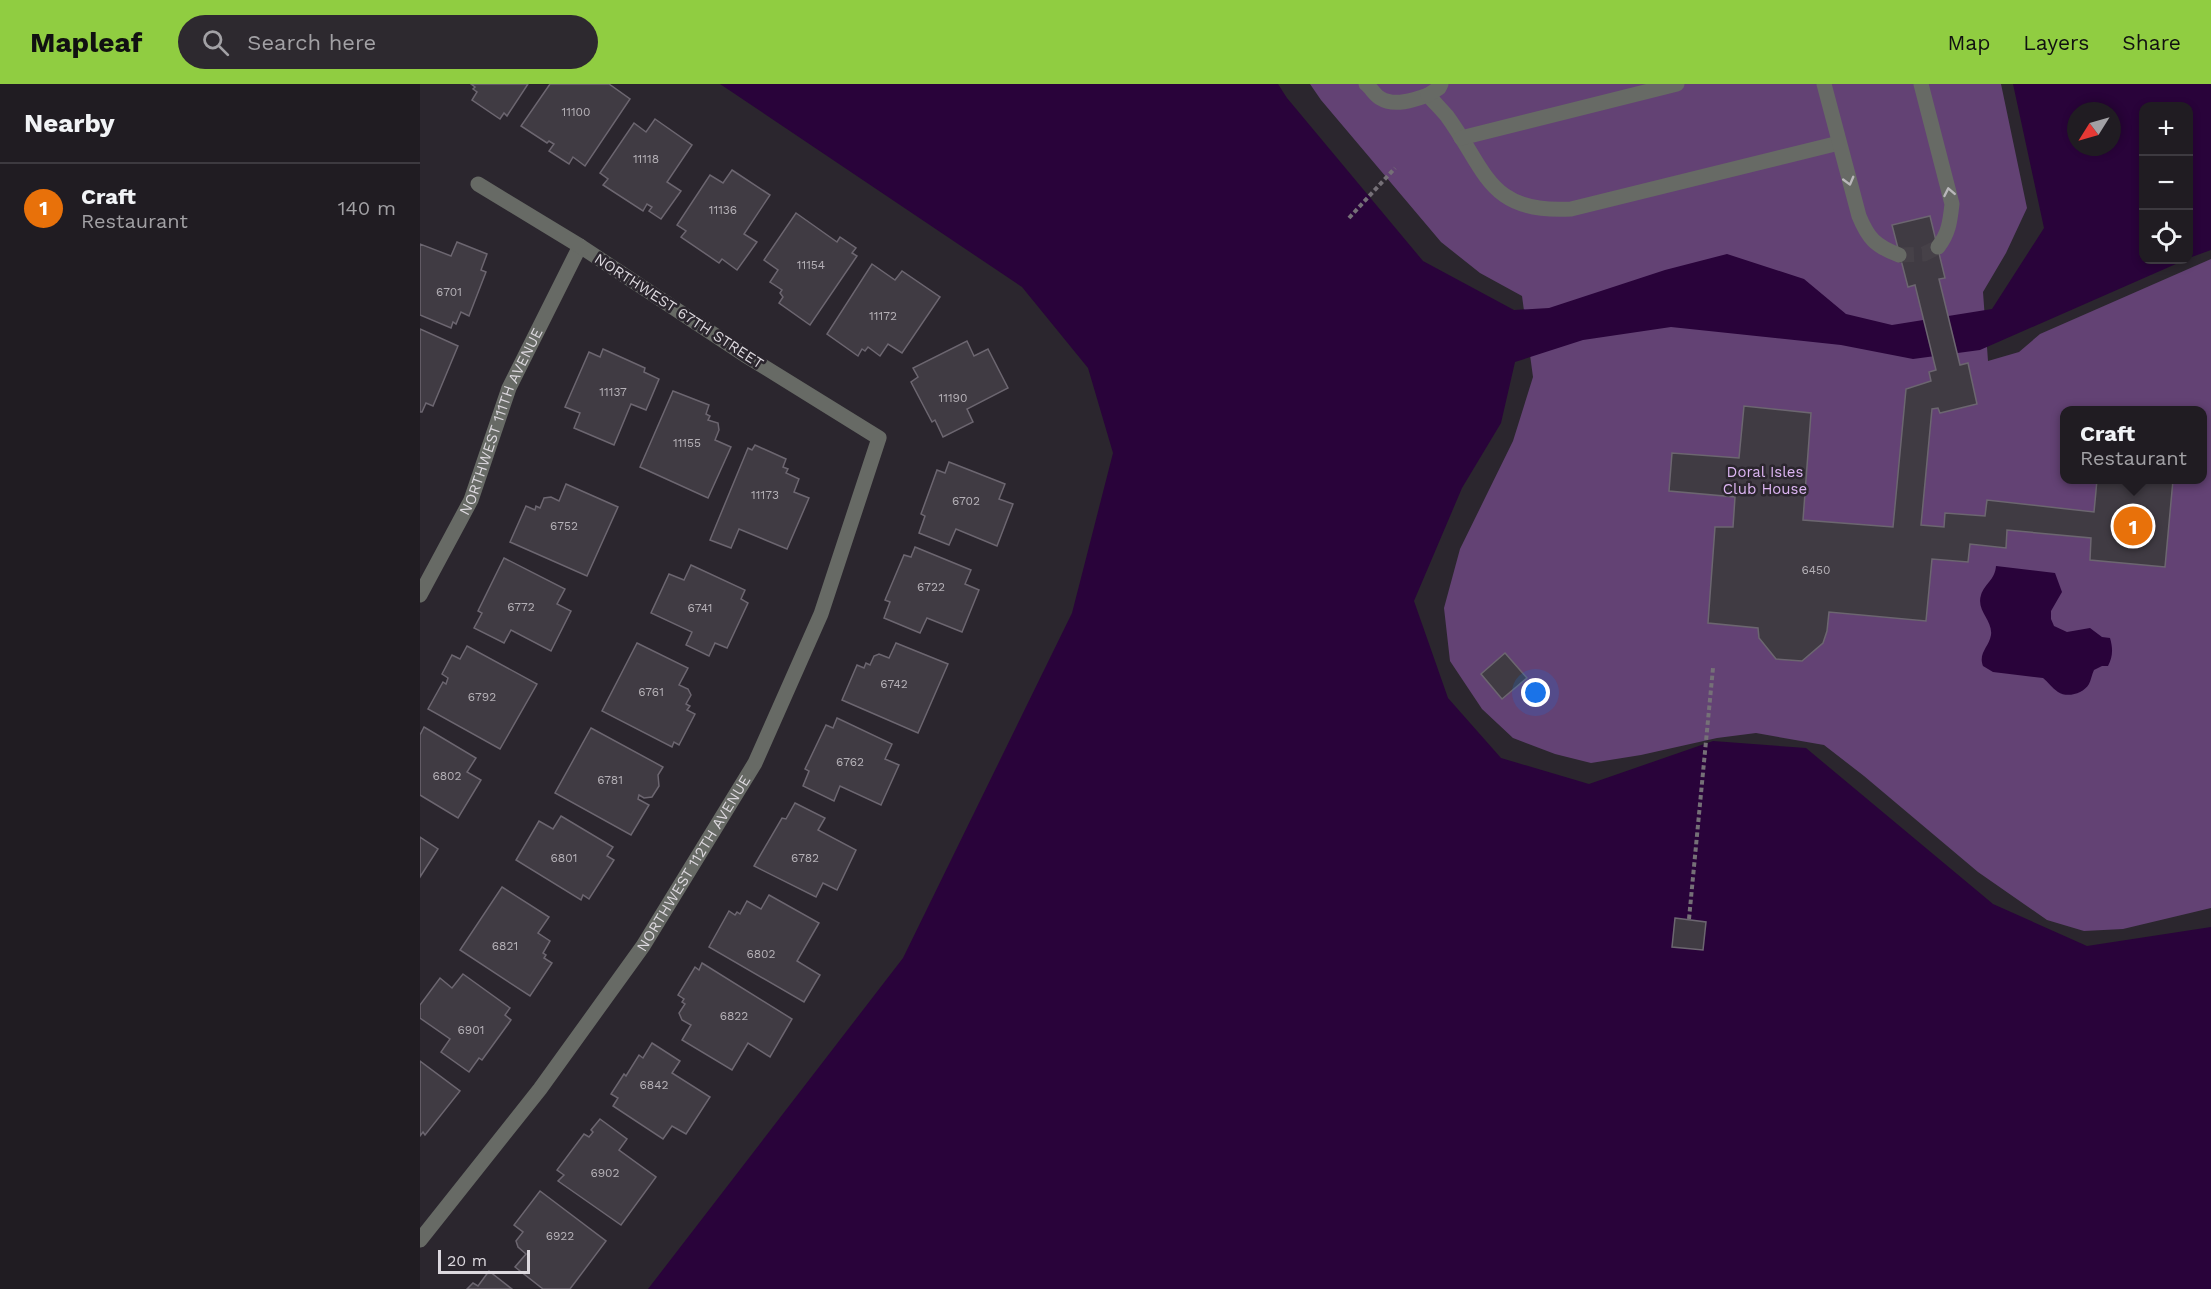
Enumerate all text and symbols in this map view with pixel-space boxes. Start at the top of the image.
search box [178,15,598,69]
text: Mapleaf [30,26,142,59]
icon: search [199,26,232,59]
text: Search here [247,30,376,55]
text: Map [1947,30,1990,55]
text: Layers [2023,30,2089,55]
text: Share [2122,30,2181,55]
north arrow [2067,102,2121,156]
map controls [2139,102,2193,264]
button: + [2139,102,2193,156]
house number: 11100 [562,105,590,119]
text: Nearby [24,108,115,138]
house number: 11118 [633,152,659,166]
button: − [2139,156,2193,210]
one-way arrow [1842,176,1855,186]
text: Craft [81,184,136,209]
one-way arrow [1943,188,1956,198]
text: 1 [39,196,48,220]
text: 140 m [338,196,396,220]
house number: 11136 [709,203,737,217]
text: Restaurant [81,209,188,233]
button: locate [2139,210,2193,264]
street label: NORTHWEST 67TH STREET [591,250,767,372]
house number: 11154 [797,258,825,272]
house number: 6701 [436,285,462,299]
house number: 11172 [869,309,897,323]
street label: NORTHWEST 111TH AVENUE [455,325,547,518]
house number: 11137 [599,385,627,399]
house number: 11190 [939,391,967,405]
popup [2060,406,2207,484]
text: Craft [2080,421,2135,446]
house number: 11155 [673,436,701,450]
text: Restaurant [2080,446,2187,470]
park label: Doral Isles Club House [1723,463,1807,498]
house number: 11173 [751,488,779,502]
house number: 6702 [952,494,980,508]
pin: 1 [2114,504,2152,548]
house number: 6752 [550,519,578,533]
house number: 6450 [1801,563,1831,577]
house number: 6722 [917,580,945,594]
house number: 6772 [507,600,535,614]
house number: 6741 [688,601,712,615]
house number: 6742 [880,677,908,691]
your location [1521,678,1550,707]
house number: 6761 [638,685,664,699]
house number: 6792 [468,690,496,704]
house number: 6762 [836,755,864,769]
house number: 6802 [432,769,462,783]
street label: NORTHWEST 112TH AVENUE [633,772,754,955]
house number: 6781 [597,773,623,787]
house number: 6801 [551,851,577,865]
house number: 6782 [791,851,819,865]
house number: 6821 [492,939,518,953]
house number: 6802 [746,947,776,961]
house number: 6822 [720,1009,748,1023]
house number: 6901 [458,1023,484,1037]
house number: 6842 [639,1078,669,1092]
house number: 6902 [590,1166,620,1180]
house number: 6922 [546,1229,574,1243]
scale bar [438,1247,530,1274]
text: 20 m [447,1251,487,1270]

